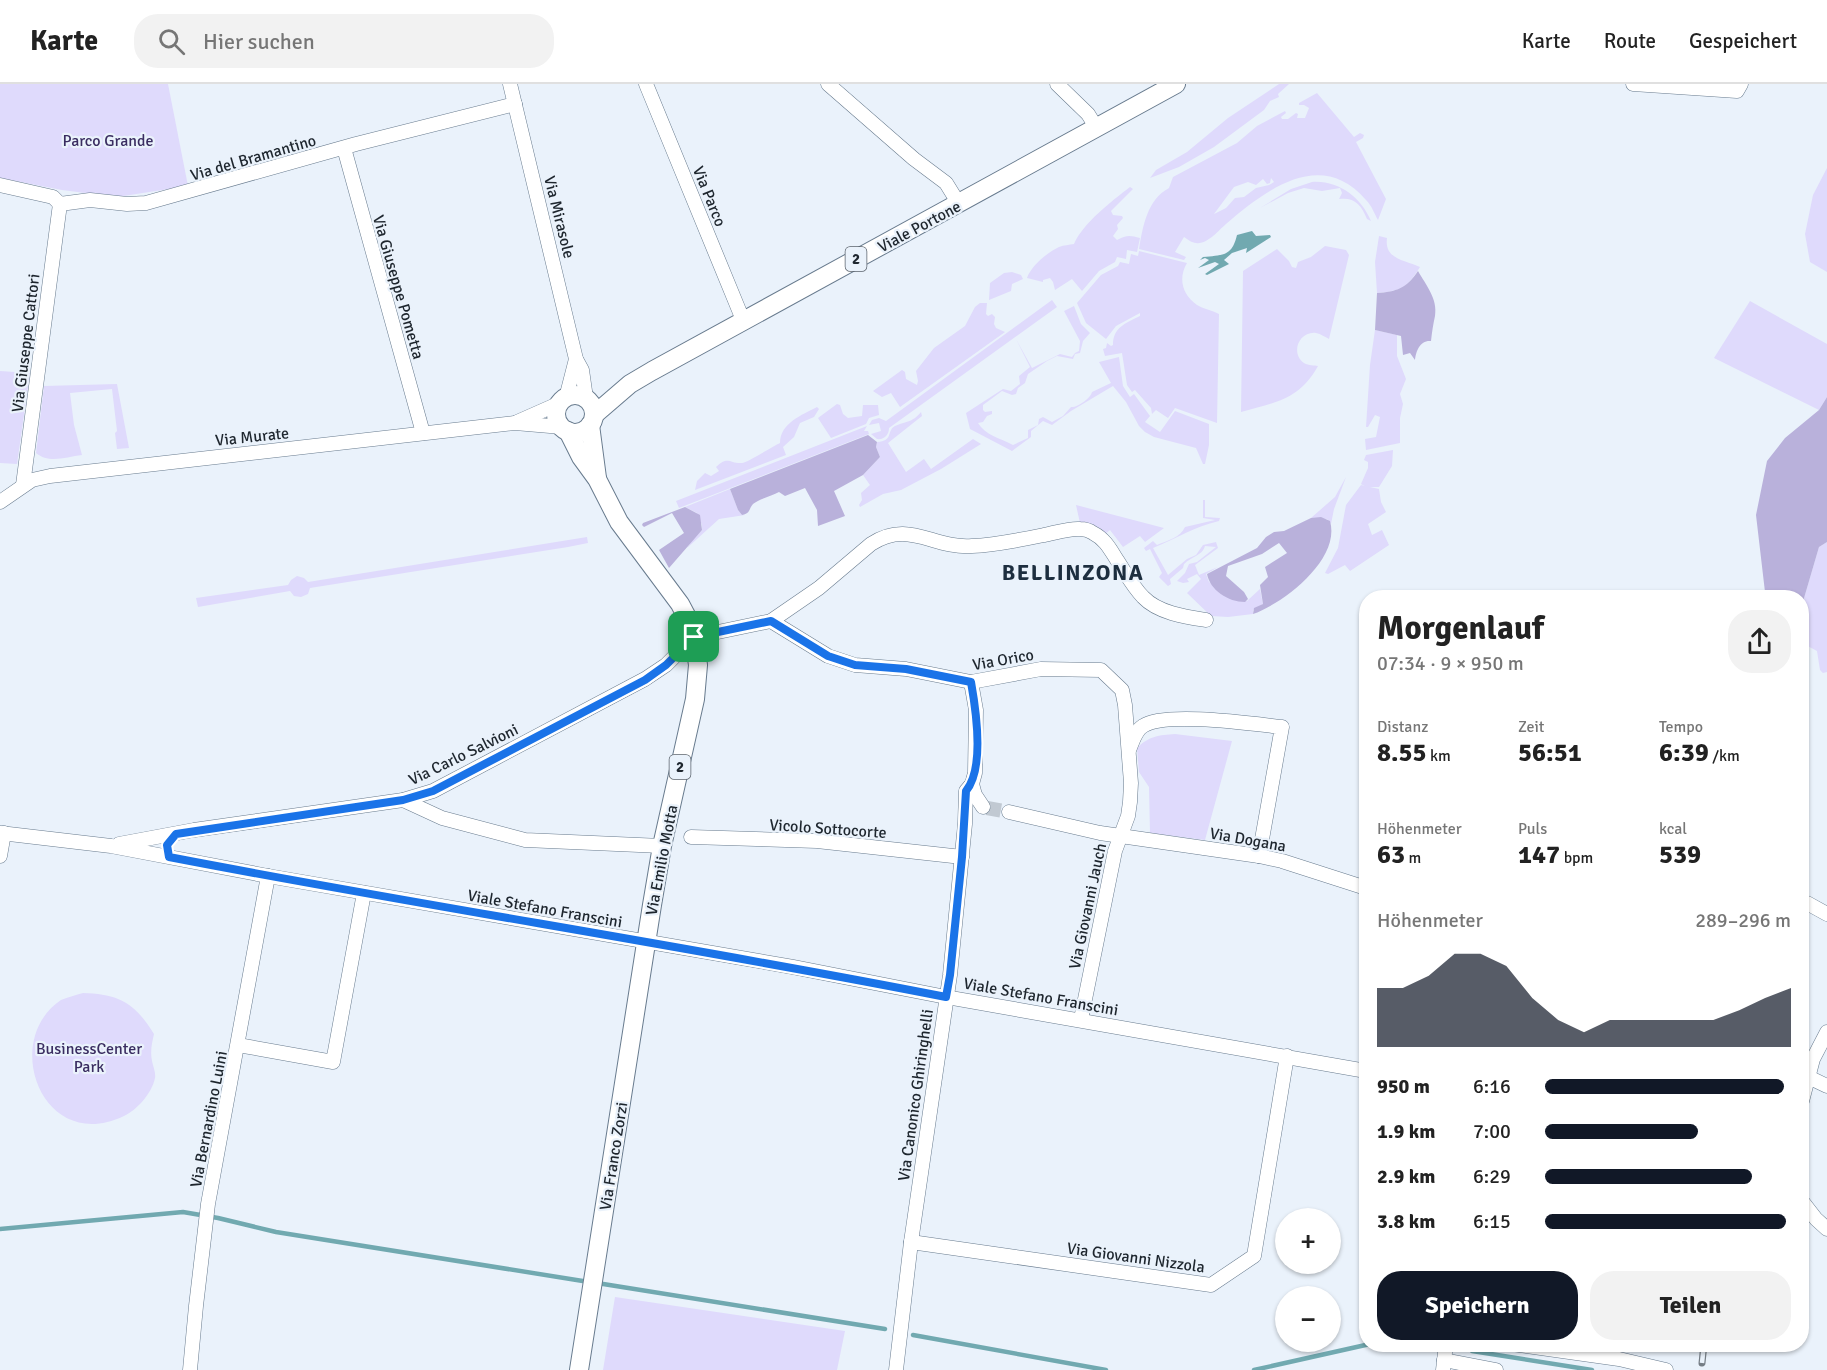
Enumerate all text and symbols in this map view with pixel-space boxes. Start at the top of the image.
search box [134,14,554,68]
text: Karte [30,24,98,58]
icon: search [155,25,188,58]
text: Hier suchen [203,28,315,55]
text: Karte [1522,28,1571,54]
text: Route [1604,28,1656,54]
text: Gespeichert [1689,28,1797,54]
street label: Via del Bramantino [188,130,318,185]
park label: Parco Grande [62,131,154,151]
street label: Via Parco [688,163,730,229]
street label: Via Mirasole [539,174,579,260]
street label: Viale Portone [874,197,965,257]
street label: Via Giuseppe Pometta [368,213,428,362]
road number: 2 [846,247,866,271]
street label: Via Giuseppe Cattori [8,273,44,414]
street label: Via Murate [214,423,290,451]
district label: BELLINZONA [1002,559,1144,586]
text: Morgenlauf [1377,608,1544,649]
button: share [1728,610,1791,673]
pin [668,611,719,662]
icon: arrive [677,620,710,653]
street label: Via Orico [971,645,1035,675]
text: 07:34 · 9 × 950 m [1377,651,1524,676]
text: Distanz [1377,717,1428,737]
text: Zeit [1518,717,1544,737]
text: Tempo [1659,717,1703,737]
street label: Via Carlo Salvioni [405,720,521,790]
text: 8.55 [1377,737,1427,769]
text: 56:51 [1518,737,1582,769]
text: 6:39 [1659,737,1709,769]
text: km [1427,746,1451,766]
text: /km [1709,746,1740,766]
road number: 2 [670,755,690,779]
street label: Via Emilio Motta [641,803,683,917]
street label: Vicolo Sottocorte [769,815,887,843]
text: Höhenmeter [1377,819,1462,839]
text: Puls [1518,819,1547,839]
text: kcal [1659,819,1687,839]
street label: Via Dogana [1208,823,1288,857]
text: 63 [1377,839,1405,871]
text: 147 [1518,839,1560,871]
text: 539 [1659,839,1701,871]
street label: Via Giovanni Jauch [1065,841,1111,971]
text: m [1405,848,1421,868]
text: bpm [1560,848,1593,868]
street label: Viale Stefano Franscini [466,886,624,932]
text: Höhenmeter [1377,908,1483,933]
text: 289–296 m [1695,908,1791,933]
street label: Viale Stefano Franscini [962,974,1120,1020]
street label: Via Canonico Ghiringhelli [894,1008,938,1182]
park label: BusinessCenter Park [36,1039,142,1077]
street label: Via Bernardino Luini [186,1049,232,1189]
text: 950 m [1377,1074,1430,1099]
text: 6:16 [1473,1074,1511,1099]
street label: Via Franco Zorzi [596,1101,632,1212]
text: 1.9 km [1377,1119,1435,1144]
text: 7:00 [1473,1119,1511,1144]
text: 2.9 km [1377,1164,1435,1189]
text: 6:29 [1473,1164,1511,1189]
map controls [1275,1208,1341,1352]
button: + [1275,1208,1341,1274]
text: 3.8 km [1377,1209,1435,1234]
text: 6:15 [1473,1209,1511,1234]
street label: Via Giovanni Nizzola [1066,1238,1206,1278]
button: Speichern [1377,1271,1578,1340]
button: Teilen [1590,1271,1791,1340]
button: − [1275,1286,1341,1352]

